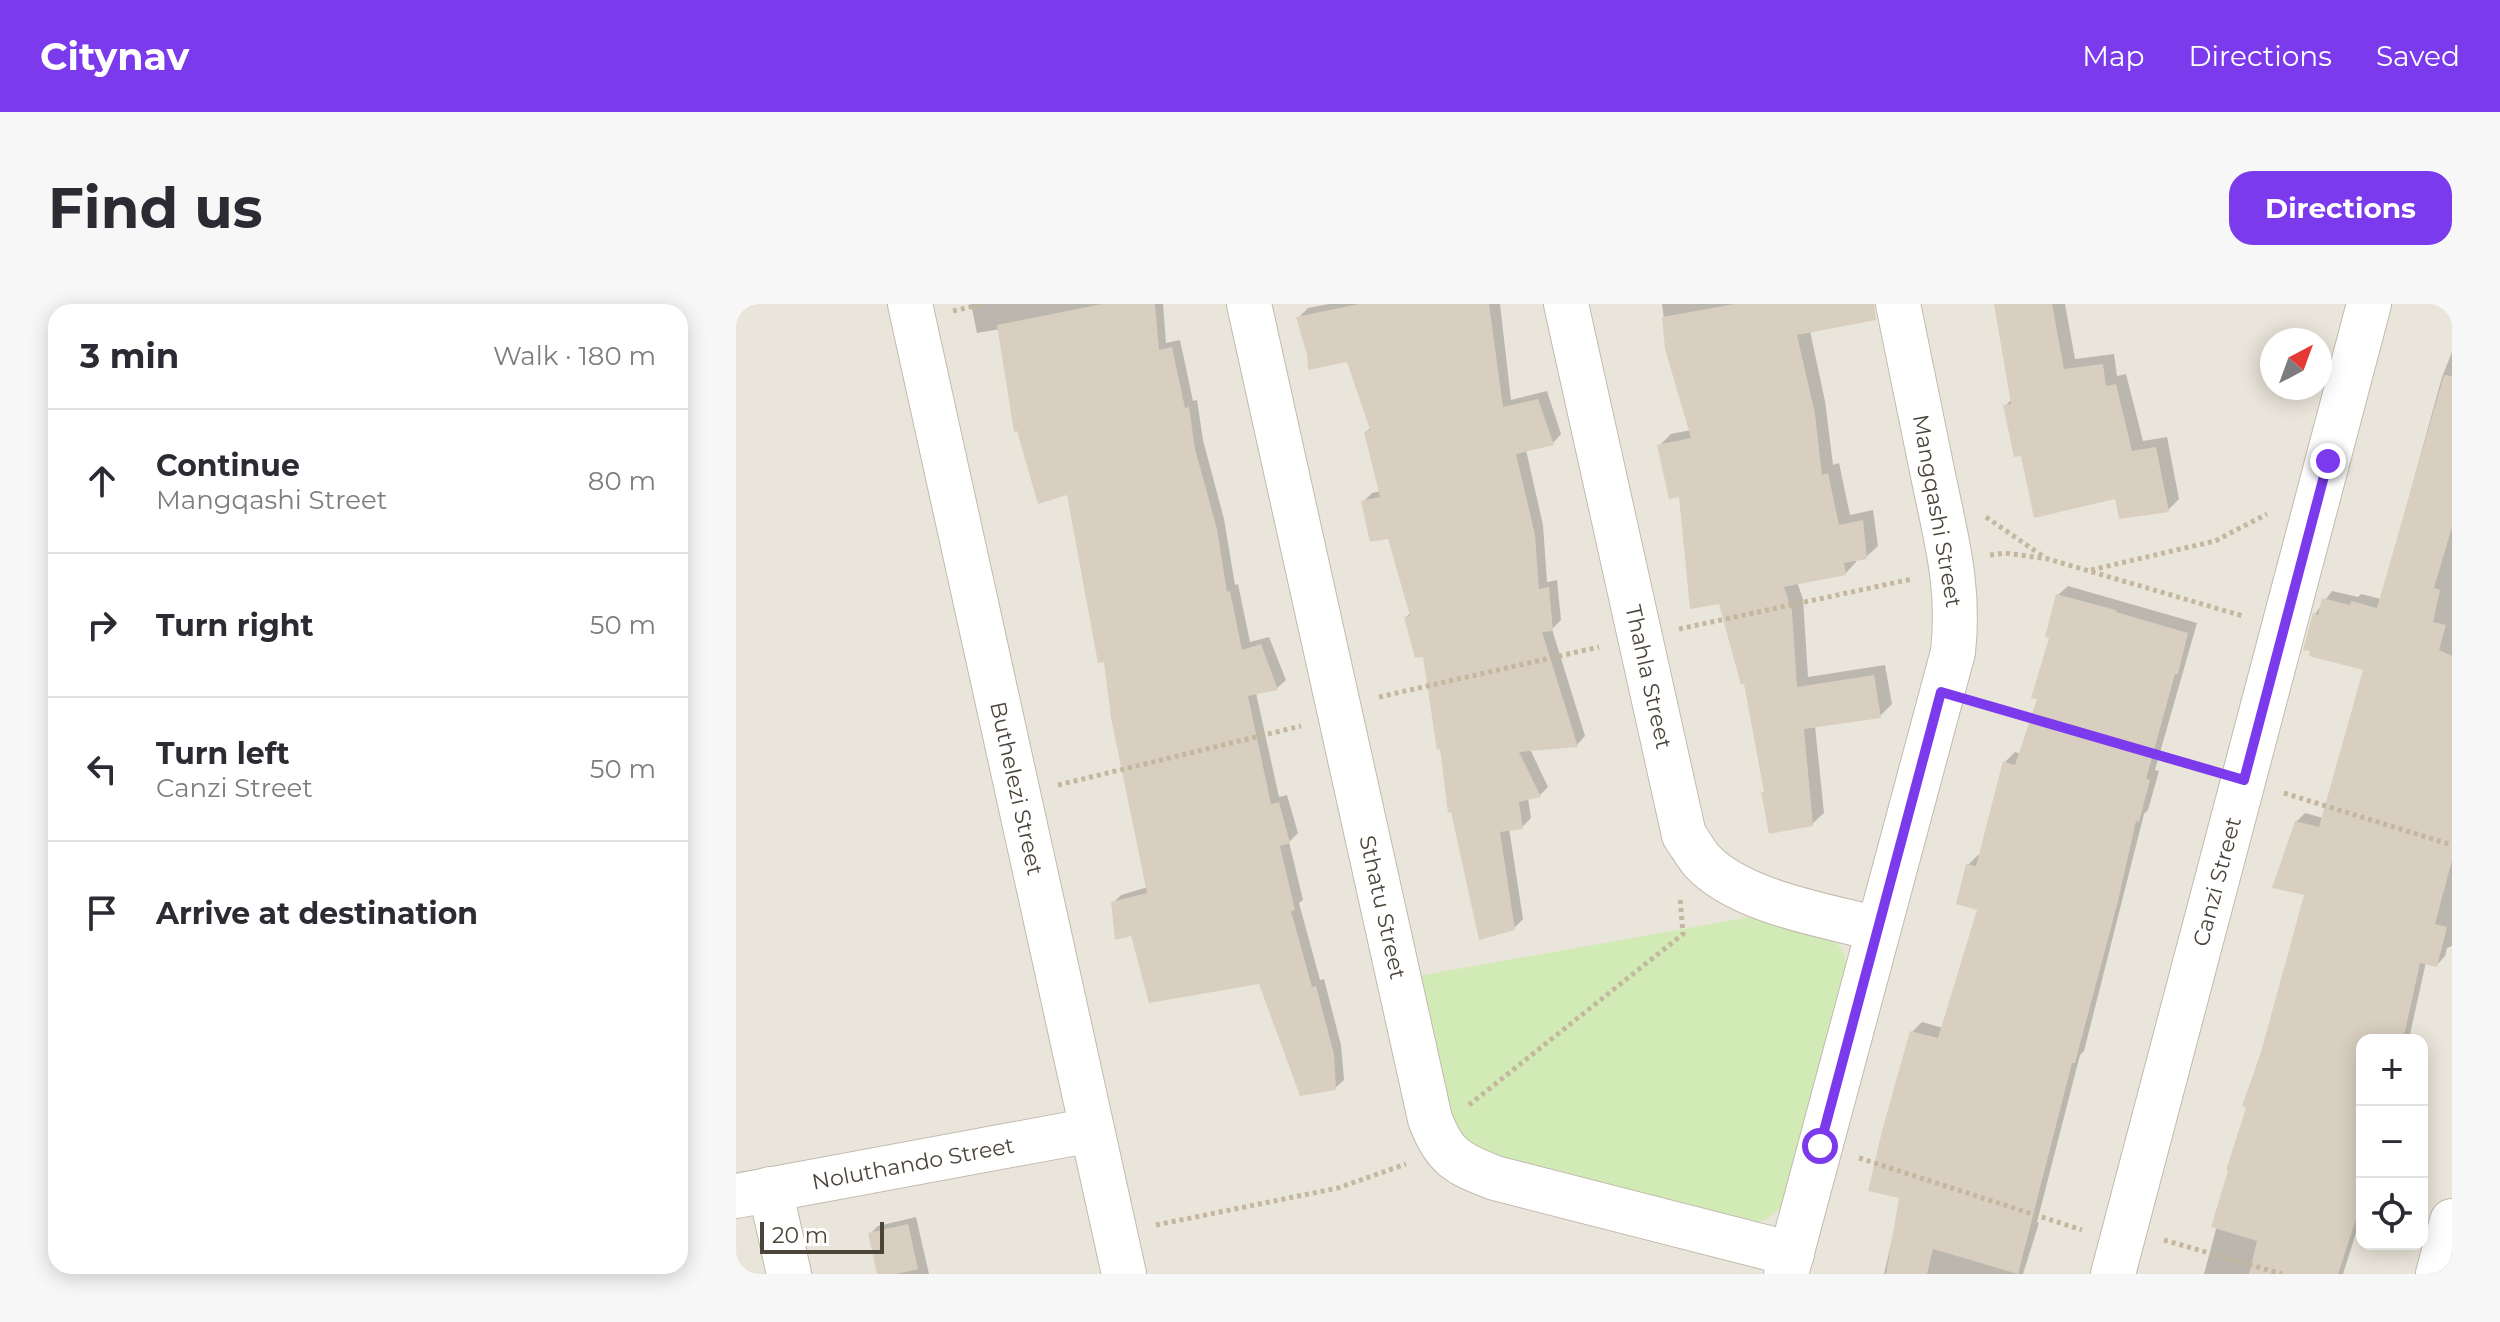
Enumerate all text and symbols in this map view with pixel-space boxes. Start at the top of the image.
text: Citynav [40,33,189,80]
text: Map [2082,39,2144,73]
text: Directions [2188,39,2332,73]
text: Saved [2376,39,2460,73]
button: Directions [2229,171,2452,245]
text: Find us [48,174,262,242]
north arrow [2260,328,2332,400]
text: 3 min [80,335,179,377]
text: Walk · 180 m [493,340,656,372]
street label: Mangqashi Street [1907,412,1967,610]
route end [2310,443,2346,479]
text: Continue [156,447,300,484]
icon: ahead [80,459,124,503]
text: 80 m [588,465,656,497]
text: Mangqashi Street [156,484,387,516]
street label: Thahla Street [1620,602,1678,751]
icon: right [80,603,124,647]
text: Turn right [156,607,313,644]
text: 50 m [590,609,656,641]
street label: Buthelezi Street [985,699,1049,878]
text: Turn left [156,735,289,772]
icon: left [80,747,124,791]
text: 50 m [590,753,656,785]
text: Canzi Street [156,772,313,804]
street label: Canzi Street [2187,814,2247,949]
street label: Sthatu Street [1354,833,1412,982]
icon: arrive [80,891,124,935]
text: Arrive at destination [156,895,478,932]
map controls [2356,1034,2428,1250]
button: + [2356,1034,2428,1106]
button: − [2356,1106,2428,1178]
route start [1802,1128,1838,1164]
street label: Noluthando Street [810,1131,1016,1195]
button: locate [2356,1178,2428,1250]
scale bar [760,1218,884,1254]
text: 20 m [772,1222,828,1249]

